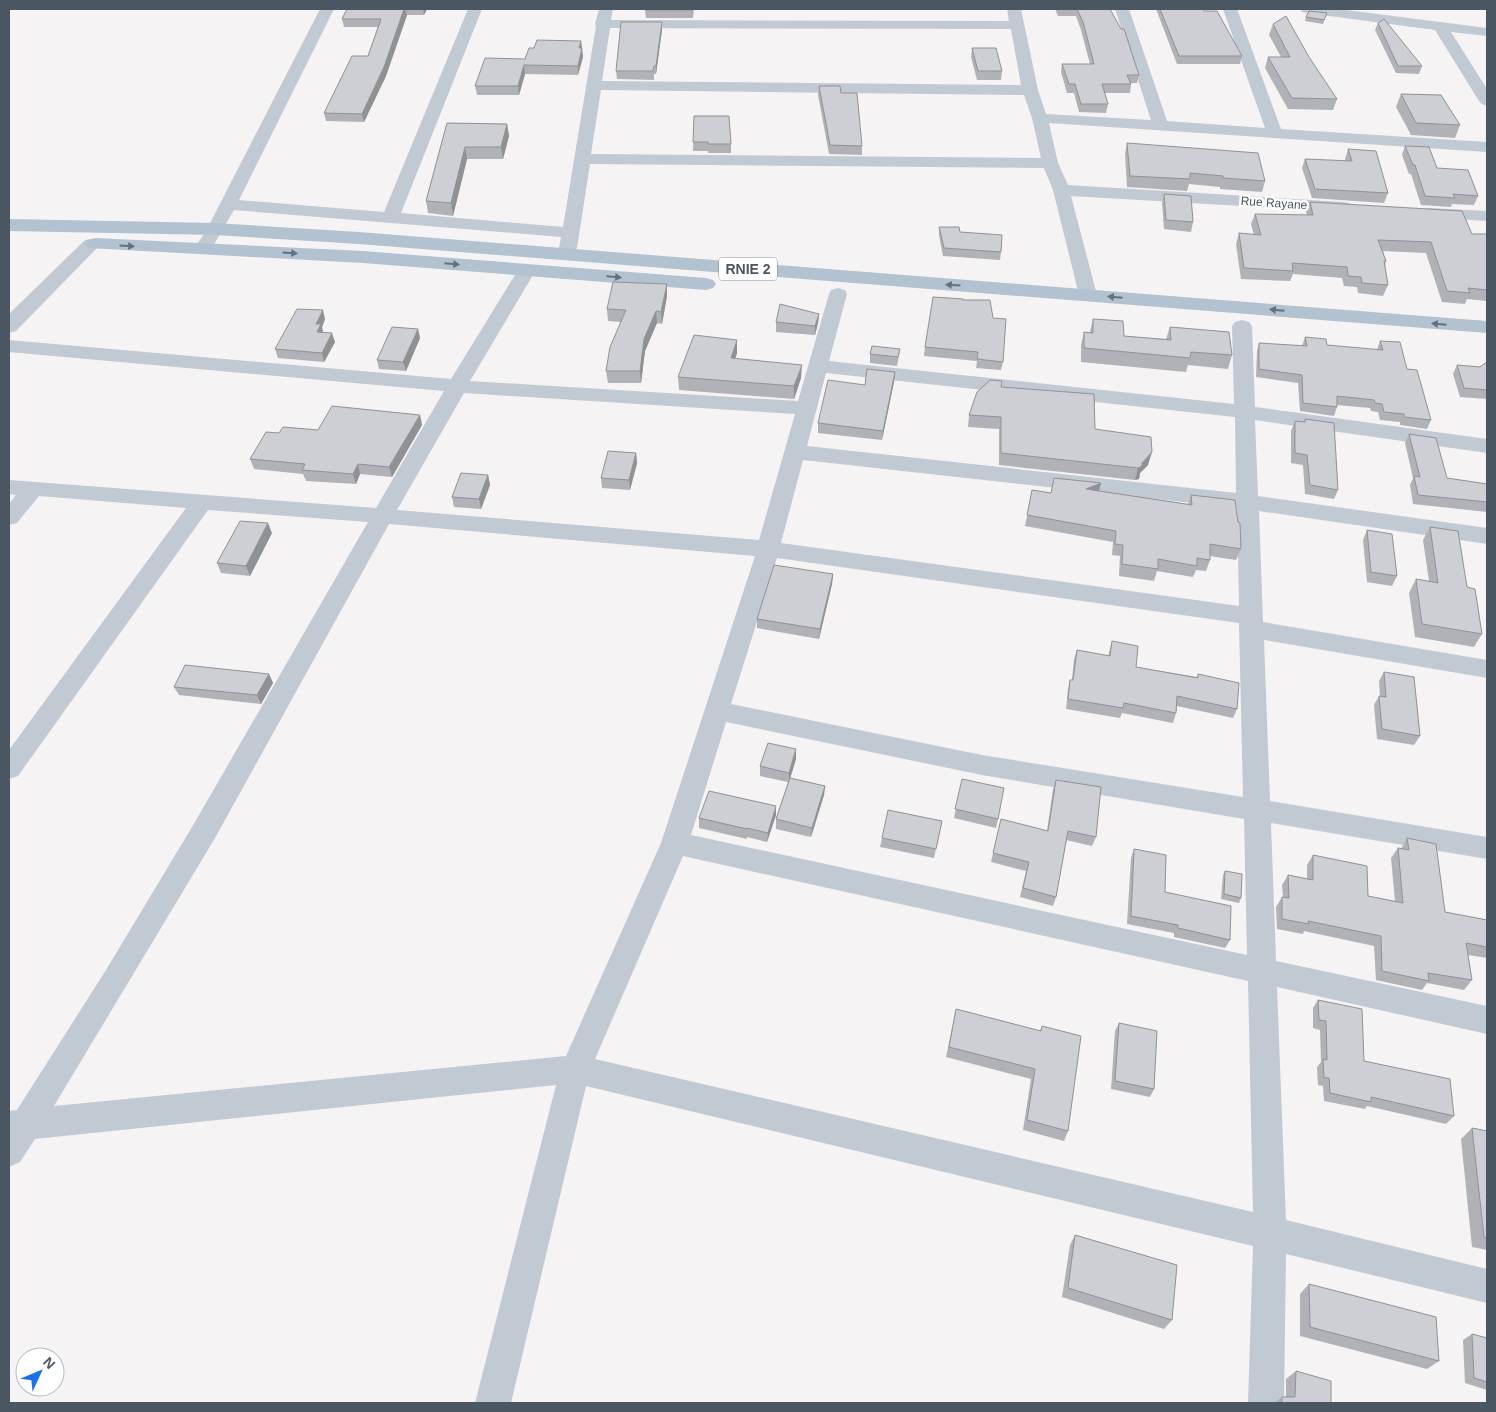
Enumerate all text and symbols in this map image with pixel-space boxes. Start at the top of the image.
street label: Rue Rayane [1240,194,1308,212]
one-way arrow [120,242,136,250]
one-way arrow [282,250,298,258]
road number: RNIE 2 [719,258,777,280]
one-way arrow [444,260,460,268]
one-way arrow [606,273,622,281]
one-way arrow [944,281,960,289]
one-way arrow [1106,293,1122,301]
one-way arrow [1268,306,1284,314]
one-way arrow [1430,319,1446,327]
north arrow [15,1347,65,1397]
text: N [40,1354,59,1372]

